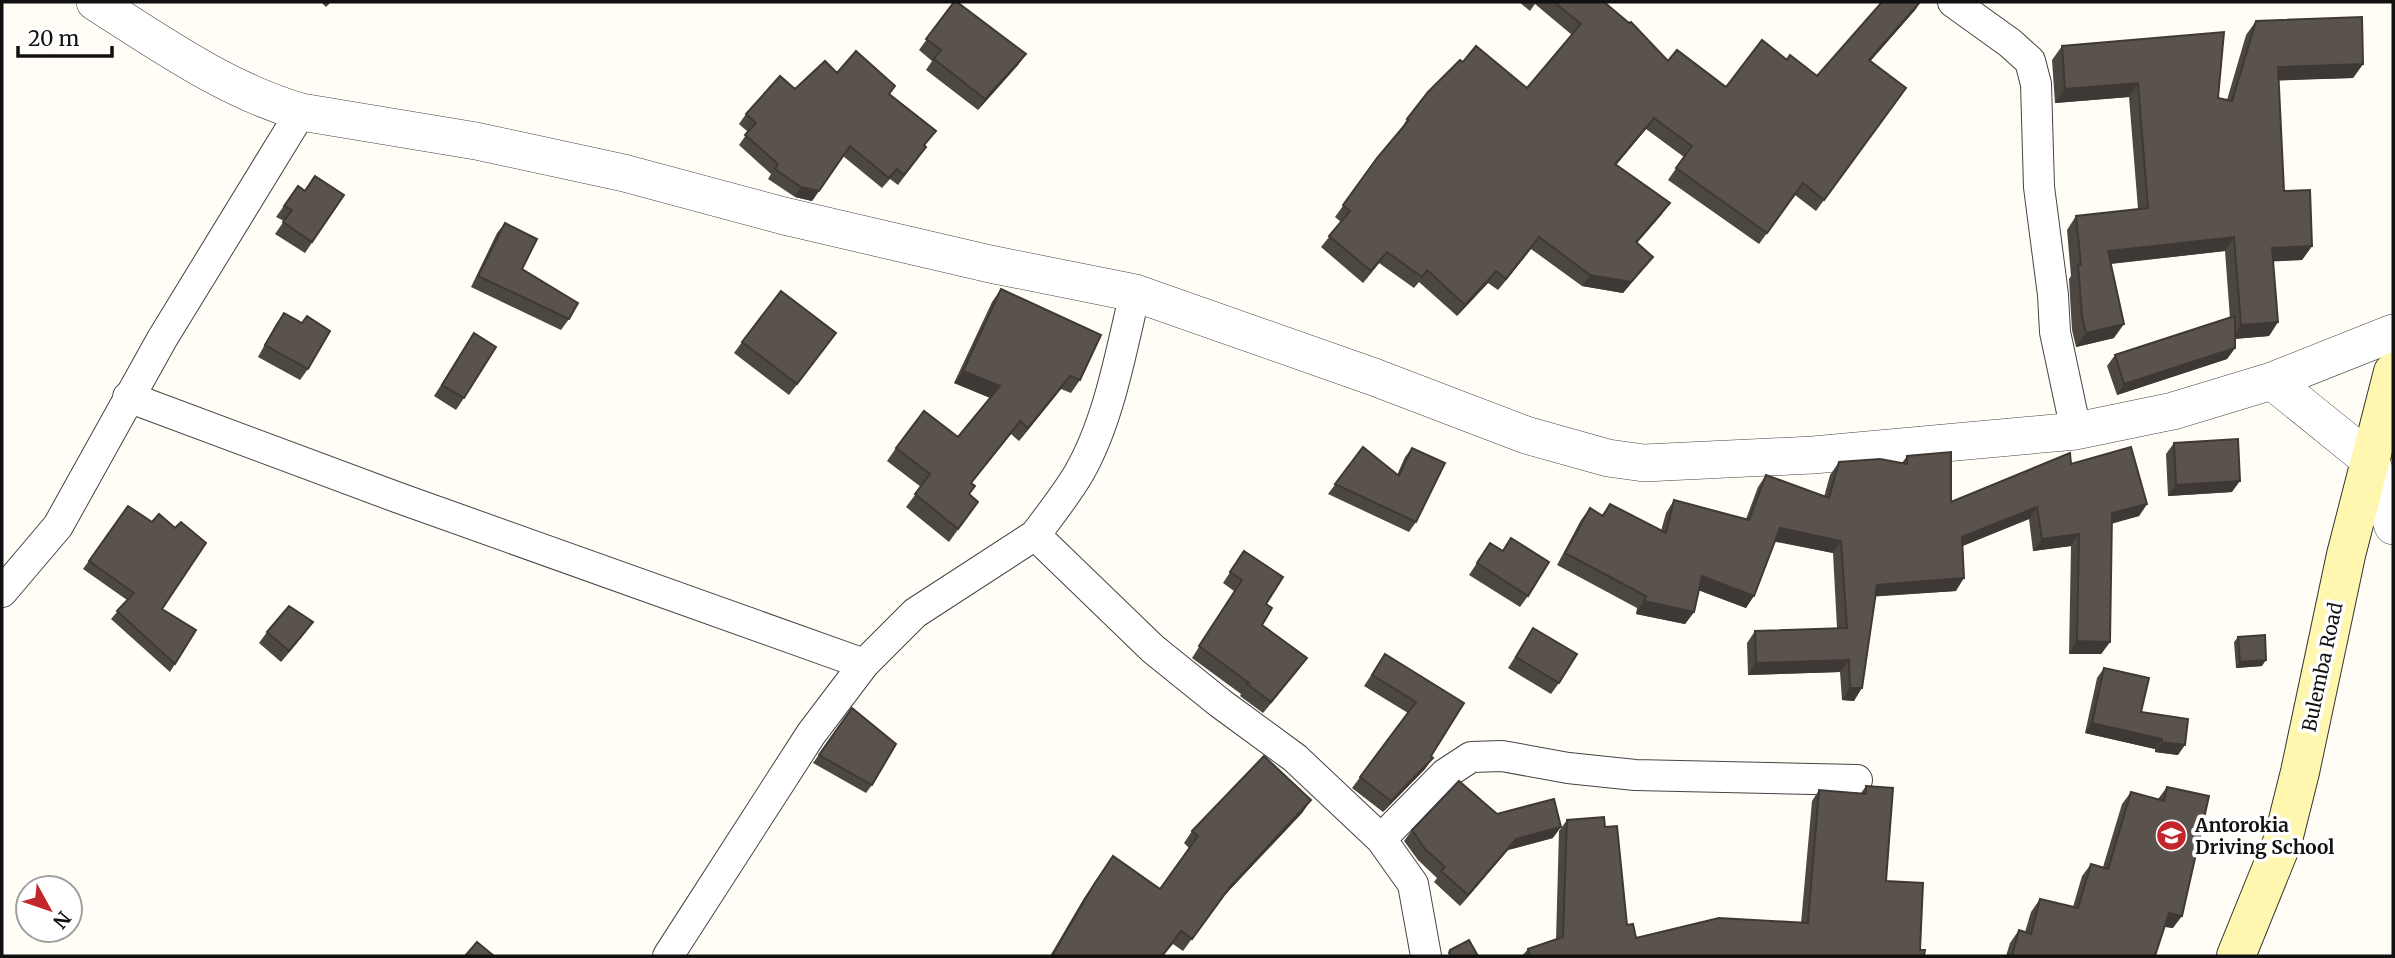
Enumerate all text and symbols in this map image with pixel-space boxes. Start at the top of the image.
scale bar [18,14,112,58]
text: 20 m [28,25,80,52]
street label: Bulemba Road [2297,600,2347,734]
place label: Antorokia Driving School [2194,813,2335,859]
school or university icon: Antorokia Driving School [2155,819,2189,853]
north arrow [14,874,84,944]
text: N [48,906,76,933]

